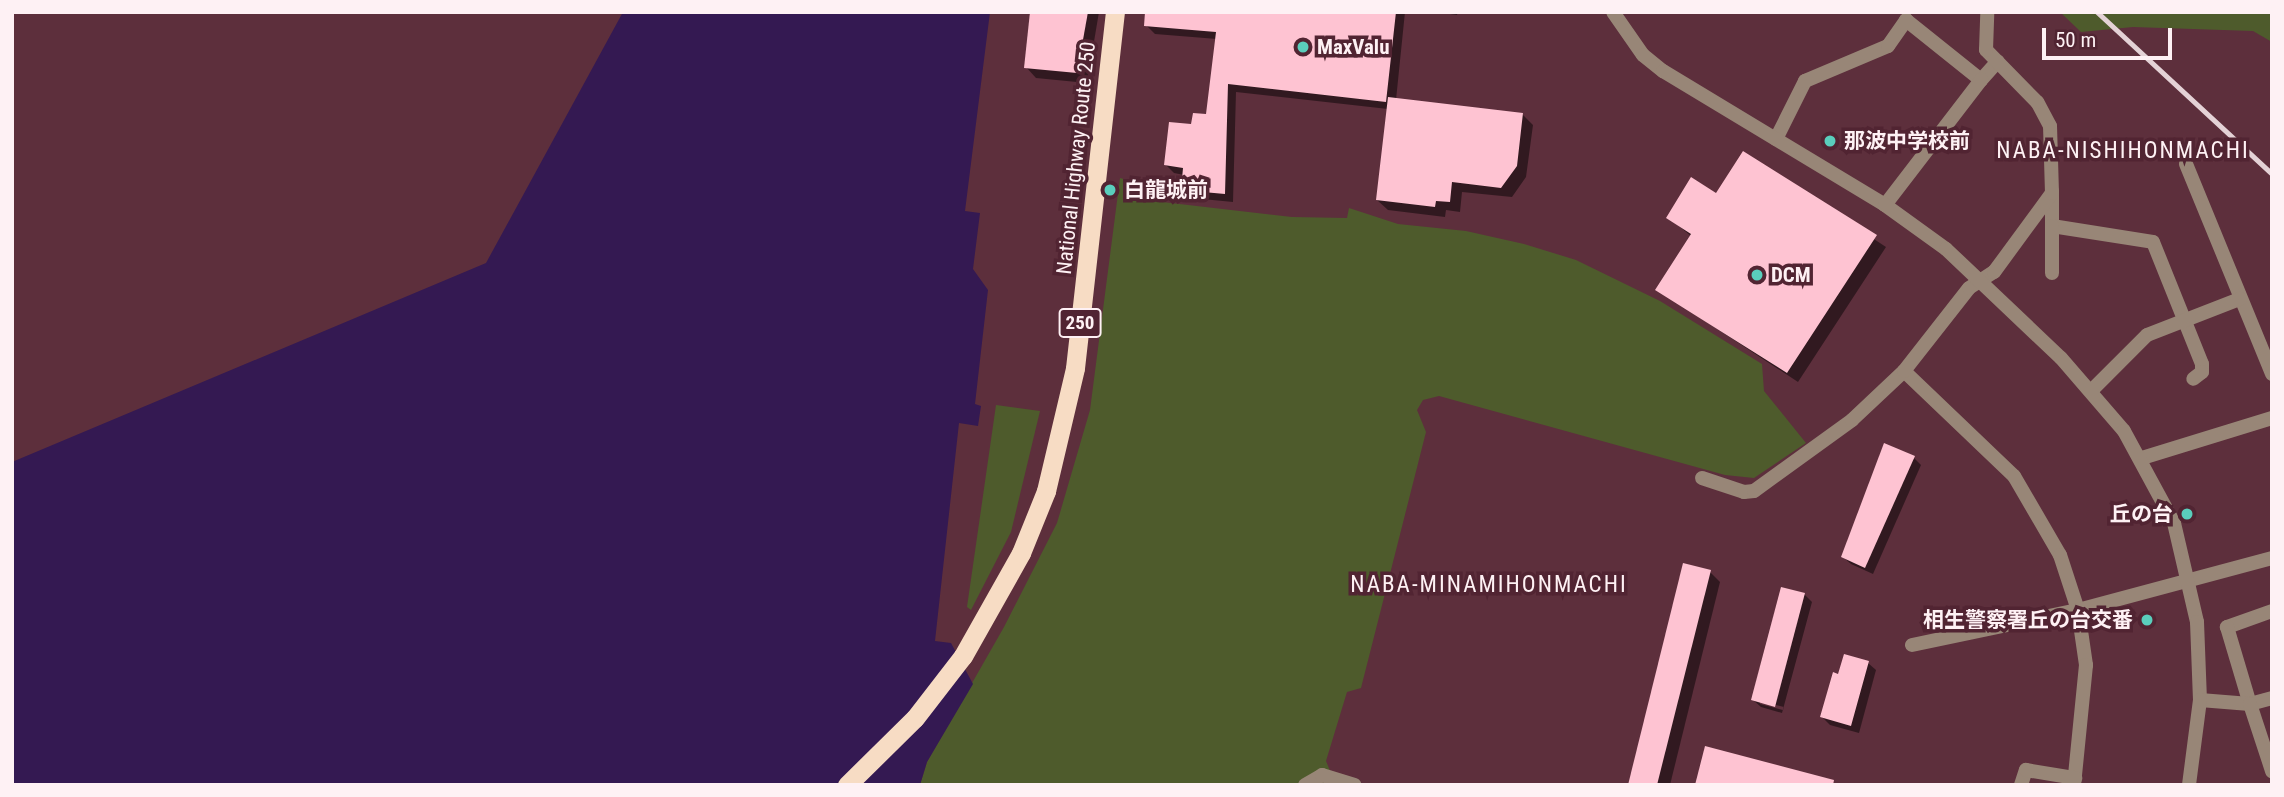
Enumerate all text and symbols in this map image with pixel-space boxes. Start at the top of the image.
scale bar [2046,14,2176,58]
text: 50 m [2055,28,2096,52]
place label: MaxValu [1317,34,1389,60]
marker: MaxValu [1295,39,1311,55]
street label: National Highway Route 250 [1051,40,1101,276]
place label: 那波中学校前 [1844,128,1970,154]
marker: 那波中学校前 [1822,133,1838,149]
district label: NABA-NISHIHONMACHI [1999,137,2247,165]
place label: 白龍城前 [1124,177,1208,203]
marker: 白龍城前 [1102,182,1118,198]
place label: DCM [1771,262,1811,288]
marker: DCM [1749,267,1765,283]
road number: 250 [1057,308,1103,338]
place label: 丘の台 [2110,501,2173,527]
marker: 丘の台 [2179,506,2195,522]
district label: NABA-MINAMIHONMACHI [1353,571,1625,599]
place label: 相生警察署丘の台交番 [1923,607,2133,633]
marker: 相生警察署丘の台交番 [2139,612,2155,628]

